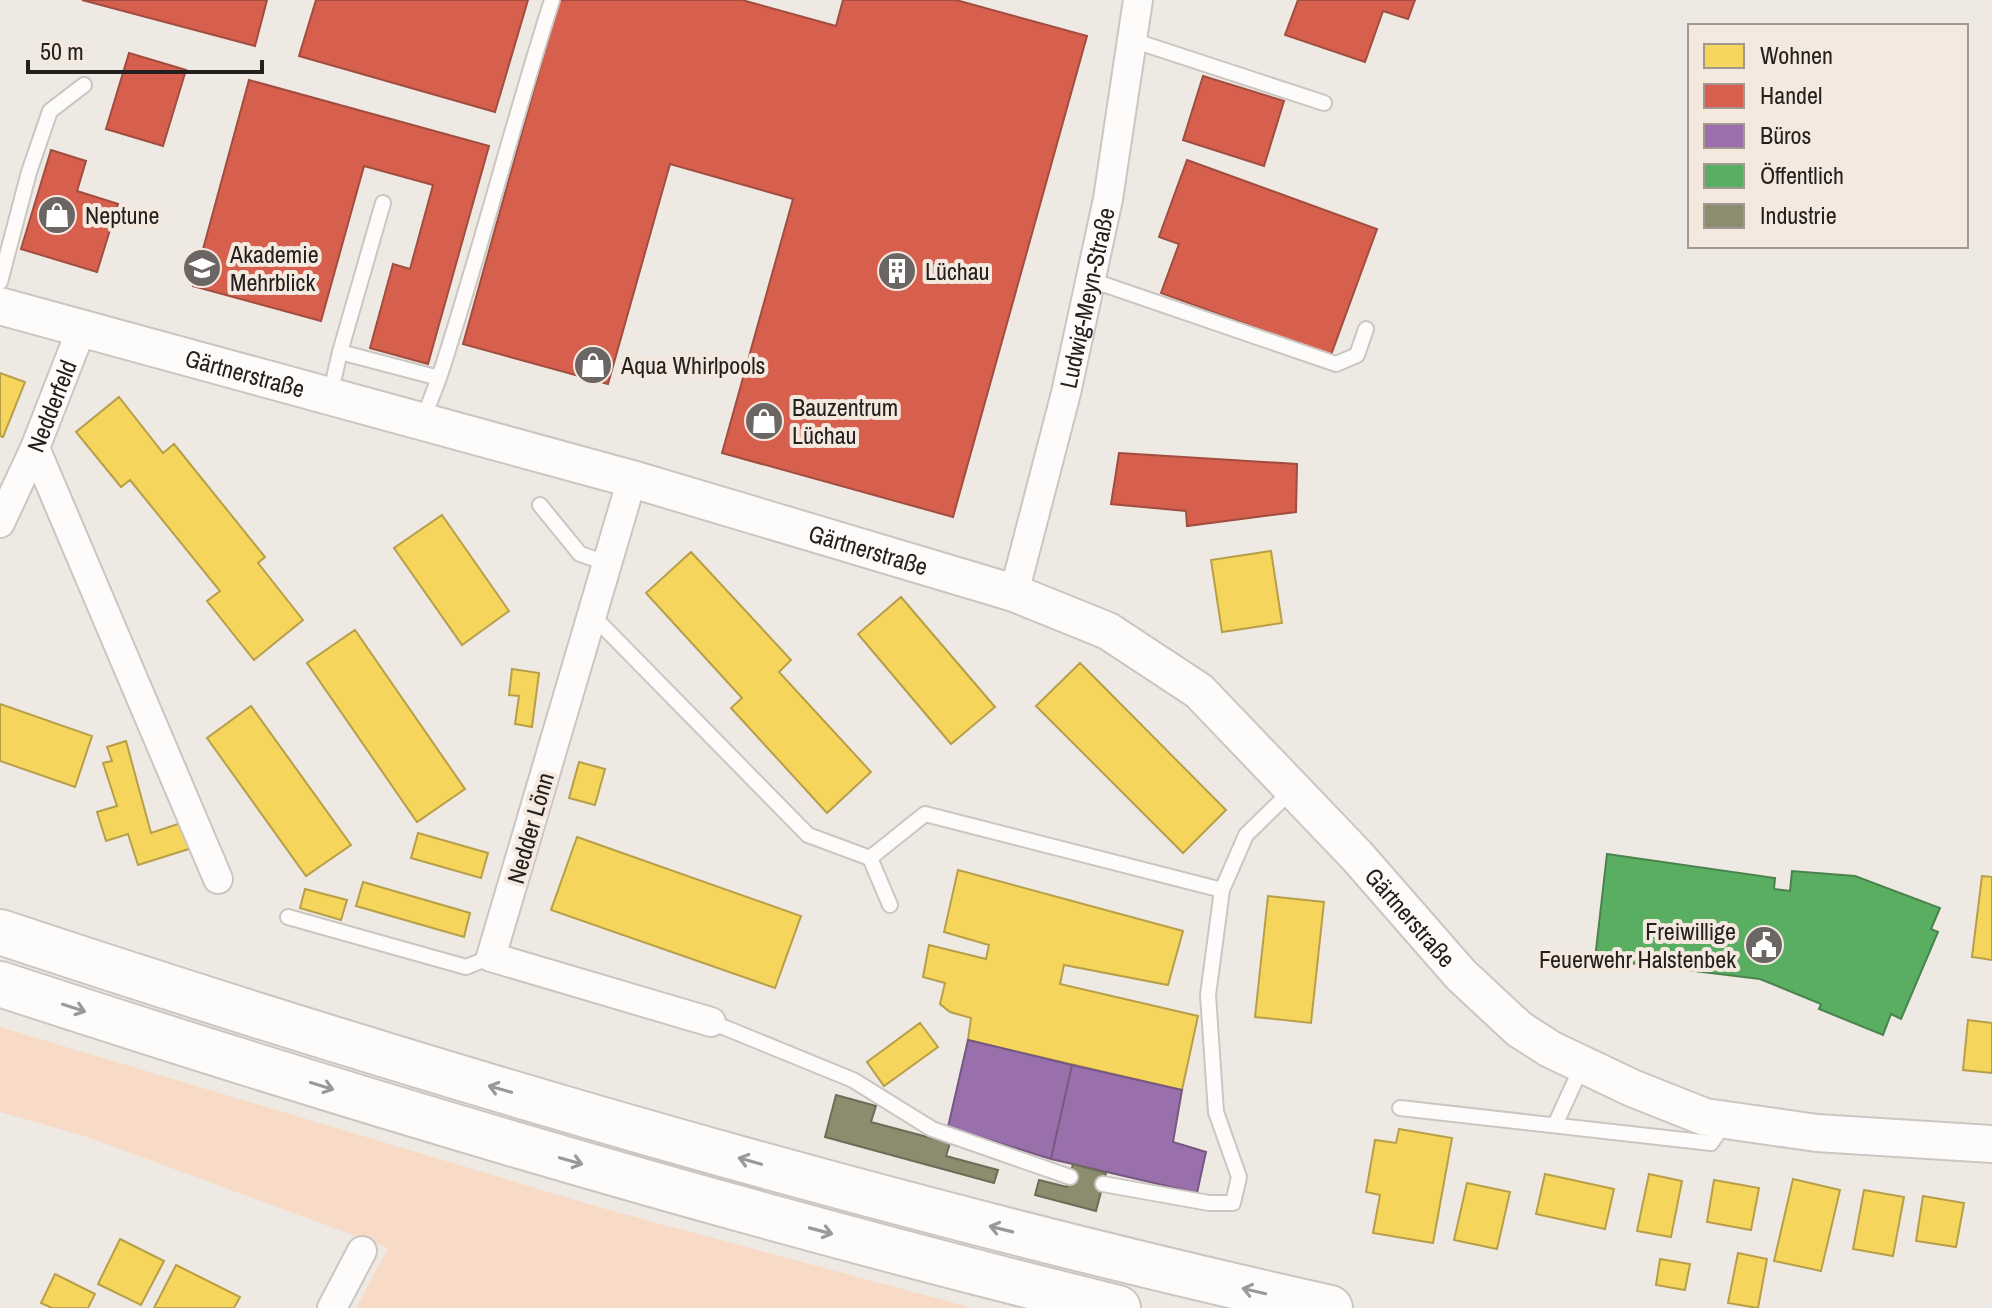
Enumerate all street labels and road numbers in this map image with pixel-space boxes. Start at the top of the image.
street label: Ludwig-Meyn-Straße [1052,205,1122,391]
street label: Gärtnerstraße [182,341,308,405]
street label: Nedderfeld [19,355,84,457]
street label: Gärtnerstraße [805,517,932,582]
street label: Nedder Lönn [499,769,561,887]
street label: Gärtnerstraße [1358,860,1463,974]

